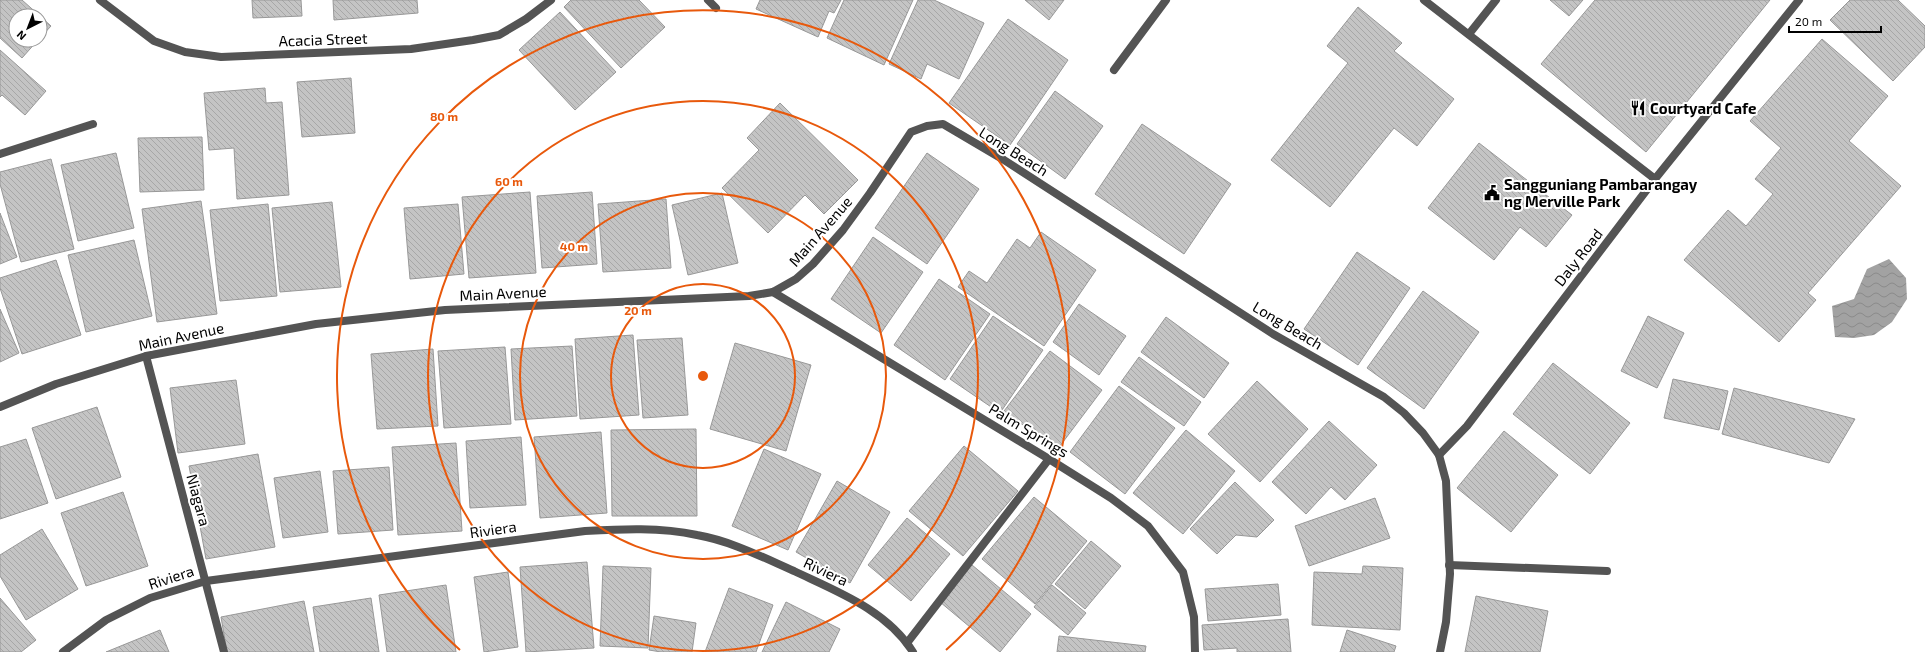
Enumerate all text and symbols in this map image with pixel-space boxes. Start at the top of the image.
north arrow [8,8,48,48]
scale bar [1789,8,1881,34]
text: 20 m [1795,14,1822,28]
text: N [14,28,28,43]
street label: Acacia Street [278,28,368,50]
restaurant icon: Courtyard Cafe [1629,99,1647,117]
place label: Courtyard Cafe [1650,99,1756,118]
text: 80 m [430,109,458,123]
street label: Long Beach [976,123,1052,179]
text: 60 m [495,174,523,188]
place label: Sangguniang Pambarangay ng Merville Park [1504,175,1698,210]
public building icon: Sangguniang Pambarangay ng Merville Park [1483,184,1501,202]
street label: Main Avenue [785,192,855,270]
street label: Daly Road [1550,225,1606,289]
text: 40 m [560,239,588,253]
street label: Main Avenue [459,282,547,304]
street label: Long Beach [1250,297,1326,353]
text: 20 m [624,303,652,317]
street label: Main Avenue [137,318,225,354]
centre of rings [696,369,710,383]
street label: Palm Springs [986,399,1072,461]
street label: Niagara [183,472,215,528]
street label: Riviera [468,517,518,541]
street label: Riviera [801,553,851,589]
street label: Riviera [146,561,196,593]

